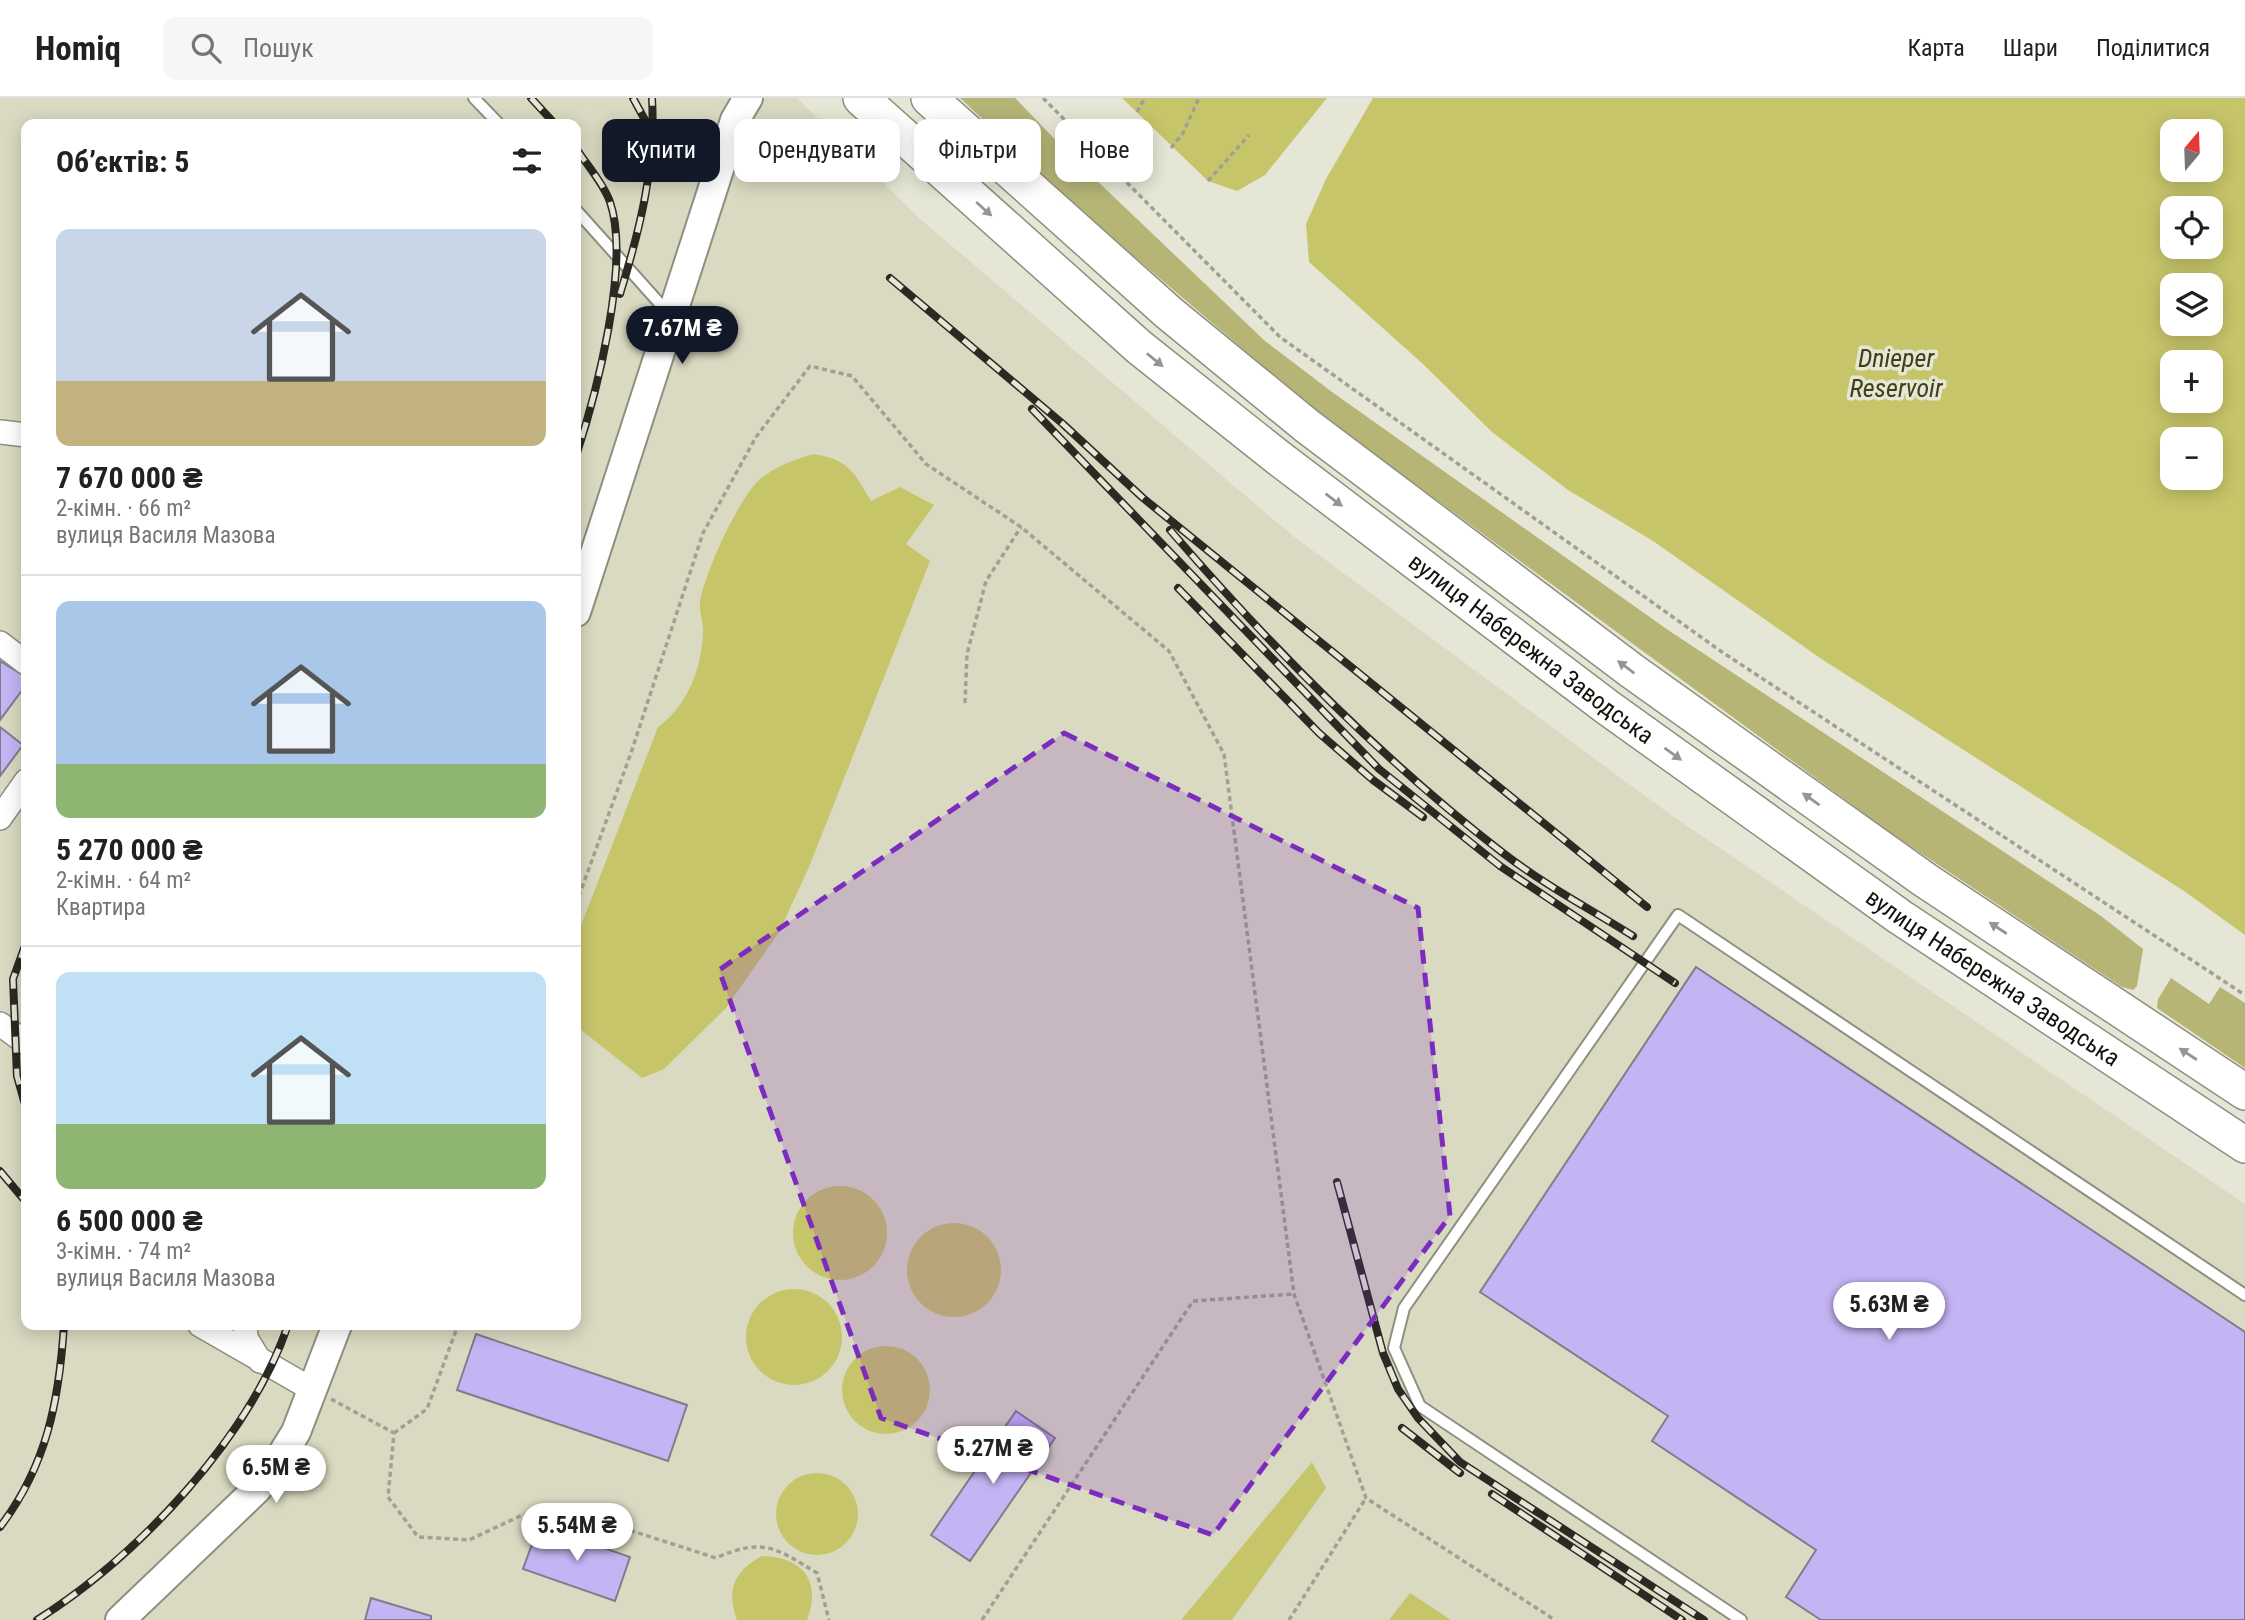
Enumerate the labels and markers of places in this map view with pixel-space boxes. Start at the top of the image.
pin: 7.67M ₴ [617,306,747,366]
pin: 5.63M ₴ [1824,1282,1954,1342]
pin: 5.27M ₴ [928,1426,1058,1486]
pin: 6.5M ₴ [219,1446,333,1505]
pin: 5.54M ₴ [512,1504,642,1563]

